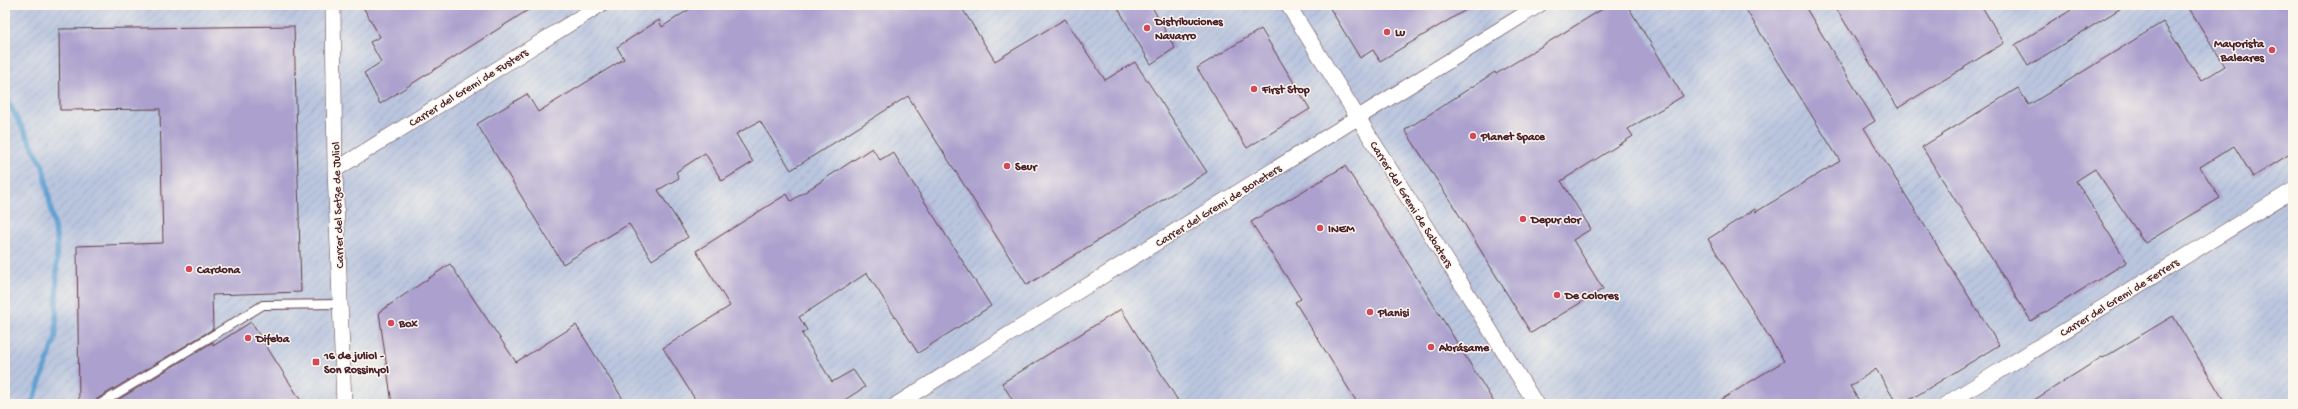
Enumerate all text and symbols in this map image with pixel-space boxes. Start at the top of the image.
place label: Distribuciones Navarro [1154,16,1223,44]
marker: Distribuciones Navarro [1142,23,1152,33]
marker: Lu [1382,27,1392,37]
place label: Lu [1395,27,1405,41]
place label: Mayorista Baleares [2214,38,2265,66]
marker: Mayorista Baleares [2267,45,2277,55]
street label: Carrer del Gremi de Fusters [407,46,532,131]
marker: First Stop [1249,84,1259,94]
place label: First Stop [1261,84,1310,98]
marker: Planet Space [1468,131,1478,141]
place label: Planet Space [1480,131,1546,145]
street label: Carrer del Gremi de Sabaters [1366,139,1455,271]
street label: Carrer del Setze de Juliol [330,141,348,269]
marker: Seur [1002,161,1012,171]
place label: Seur [1015,161,1038,175]
street label: Carrer del Gremi de Boneters [1154,162,1285,251]
marker: Depur clor [1518,214,1528,224]
place label: Depur clor [1530,214,1583,228]
marker: INEM [1315,223,1325,233]
place label: INEM [1328,223,1355,237]
street label: Carrer del Gremi de Ferrers [2058,256,2183,341]
marker: Cardona [184,264,194,274]
place label: Cardona [196,264,241,278]
marker: De Colores [1552,290,1562,300]
place label: De Colores [1564,290,1619,304]
marker: Planisi [1365,307,1375,317]
place label: Planisi [1377,307,1410,321]
marker: Box [386,318,396,328]
place label: Box [398,318,418,332]
marker: Difeba [243,333,253,343]
place label: Difeba [255,333,291,347]
marker: Abrásame [1426,342,1436,352]
place label: Abrásame [1438,342,1490,356]
place label: 16 de juliol - Son Rossinyol [323,350,389,378]
marker: 16 de juliol - Son Rossinyol [311,357,321,367]

